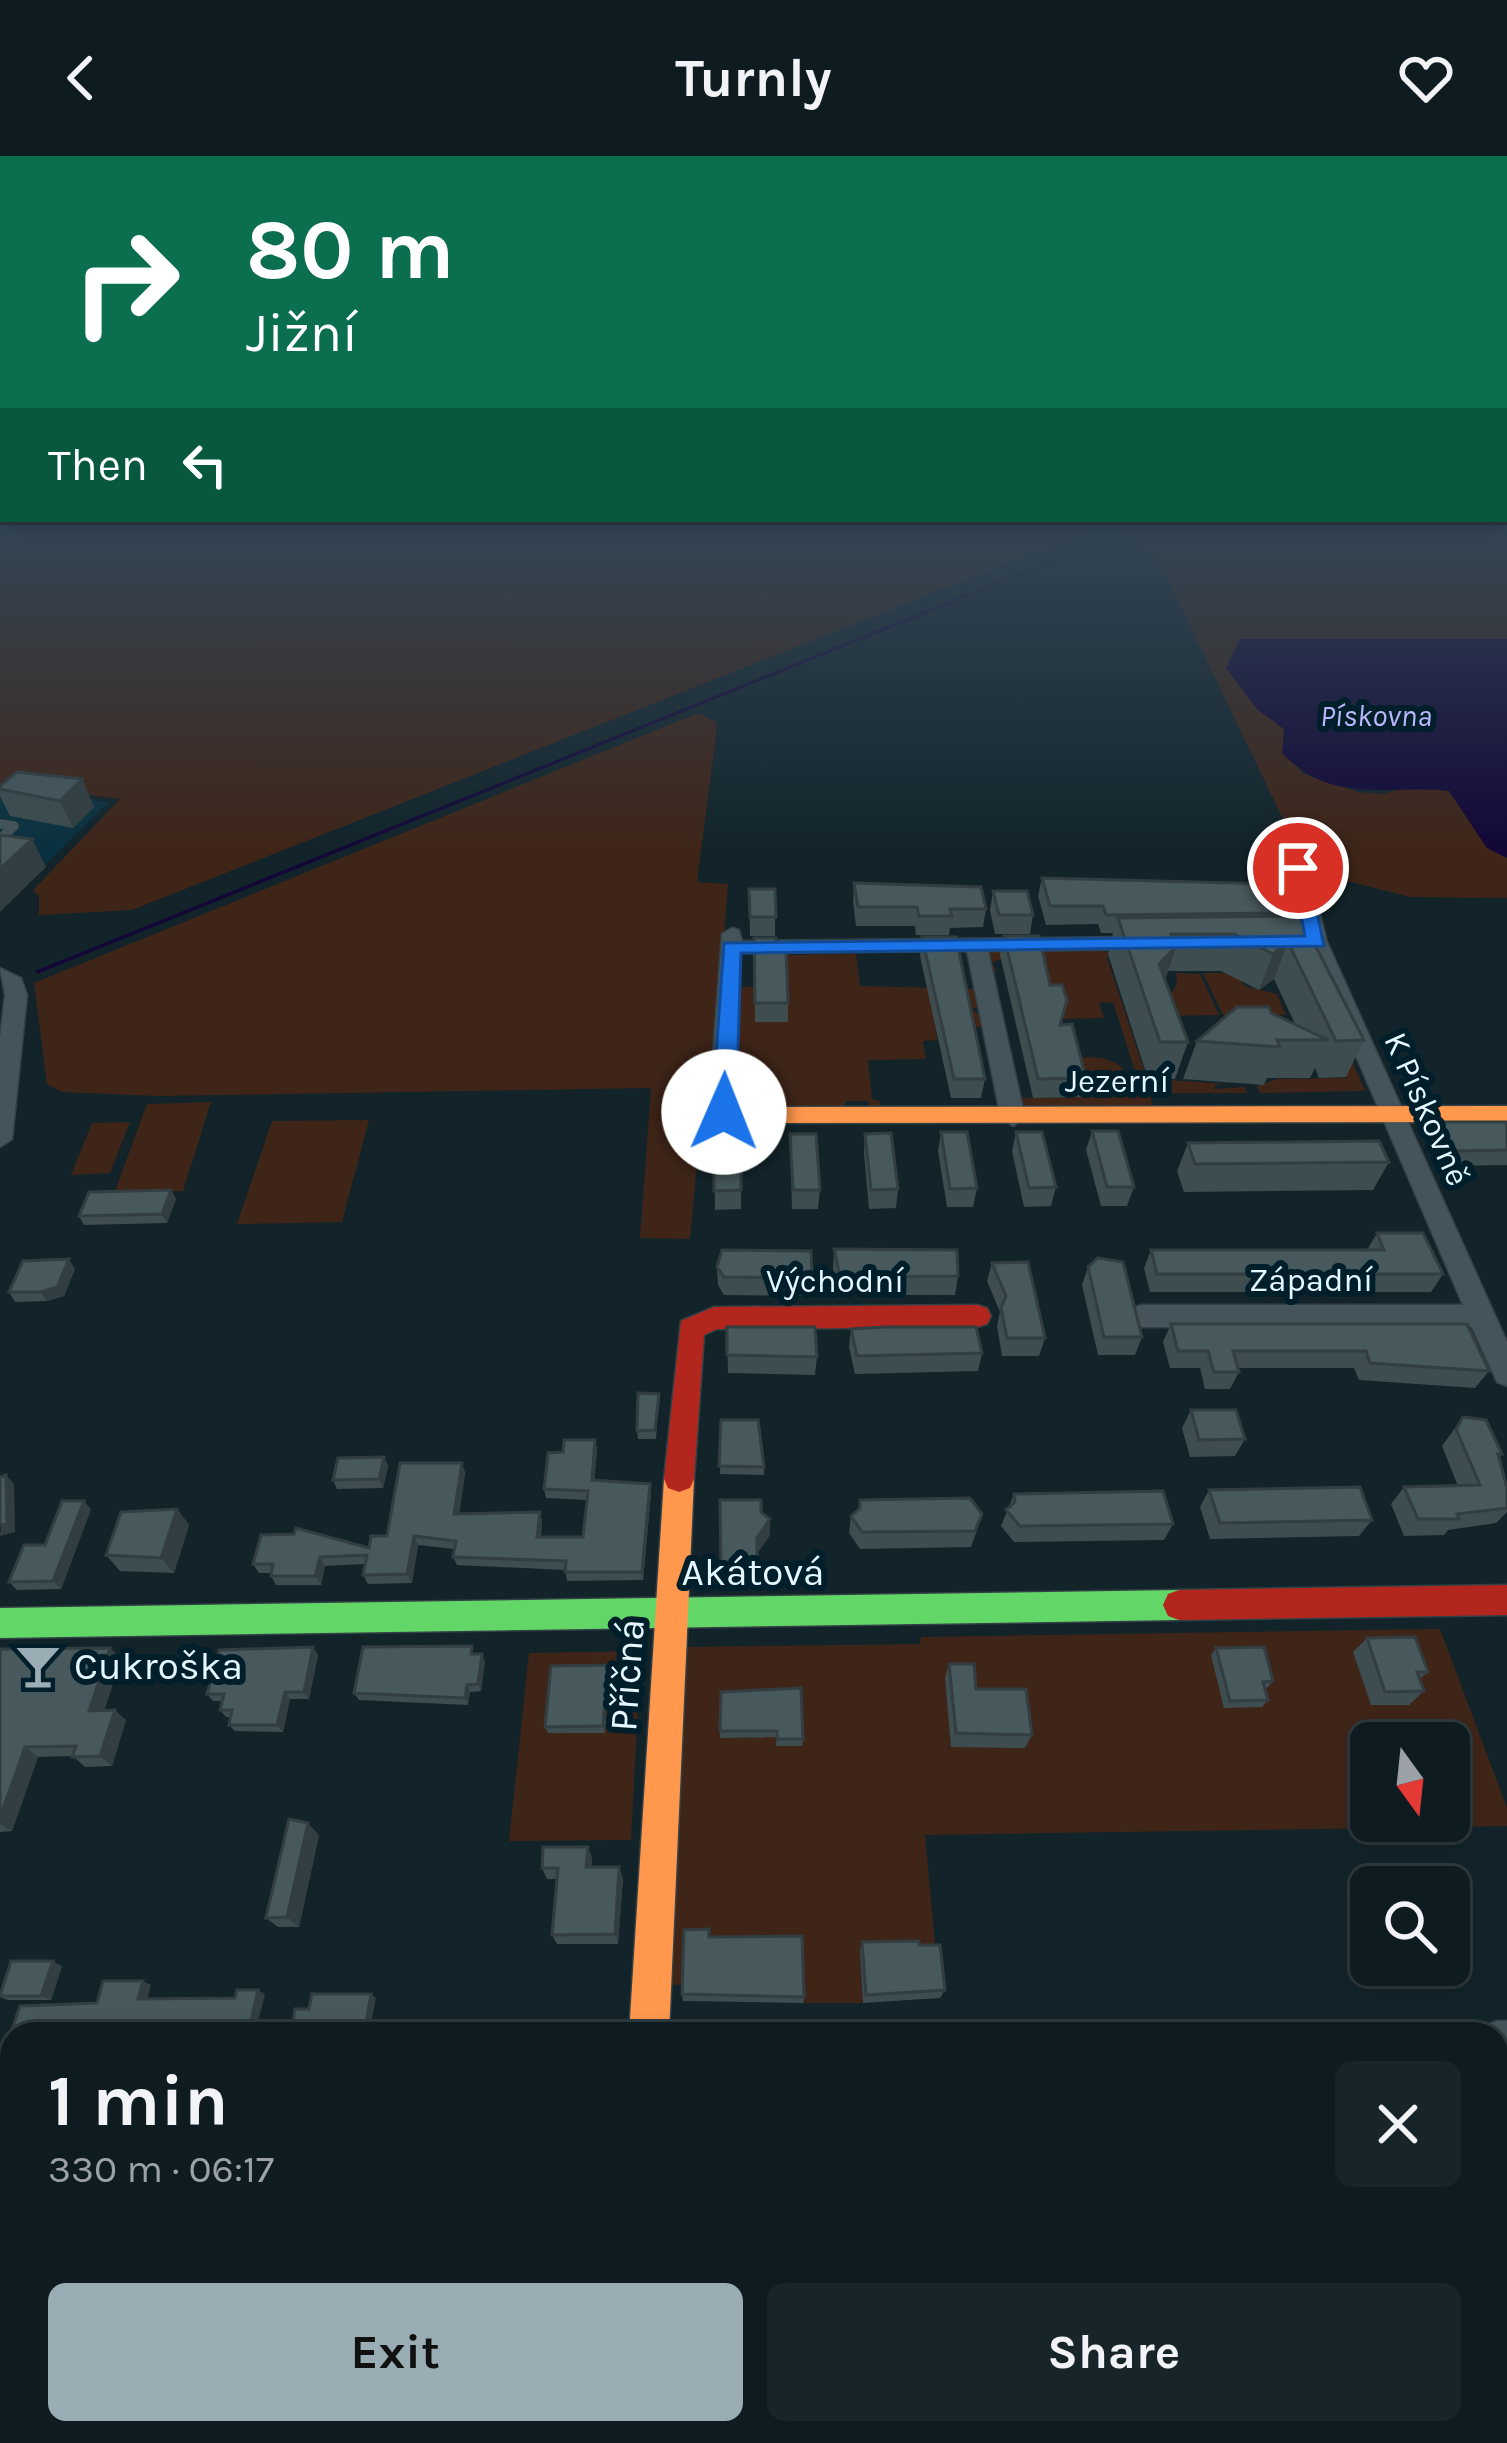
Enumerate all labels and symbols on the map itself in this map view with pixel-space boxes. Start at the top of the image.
water label: Pískovna [1320,698,1432,734]
pin [1247,817,1349,919]
street label: K Pískovně [1376,1027,1478,1191]
position arrow [661,1049,787,1175]
street label: Jezerní [1065,1062,1169,1100]
street label: Západní [1249,1261,1373,1299]
street label: Východní [766,1262,904,1300]
street label: Akátová [682,1549,824,1595]
street label: Příčná [600,1617,654,1733]
bar icon: Cukroška [13,1641,63,1691]
place label: Cukroška [74,1643,243,1689]
north arrow [1350,1722,1470,1842]

